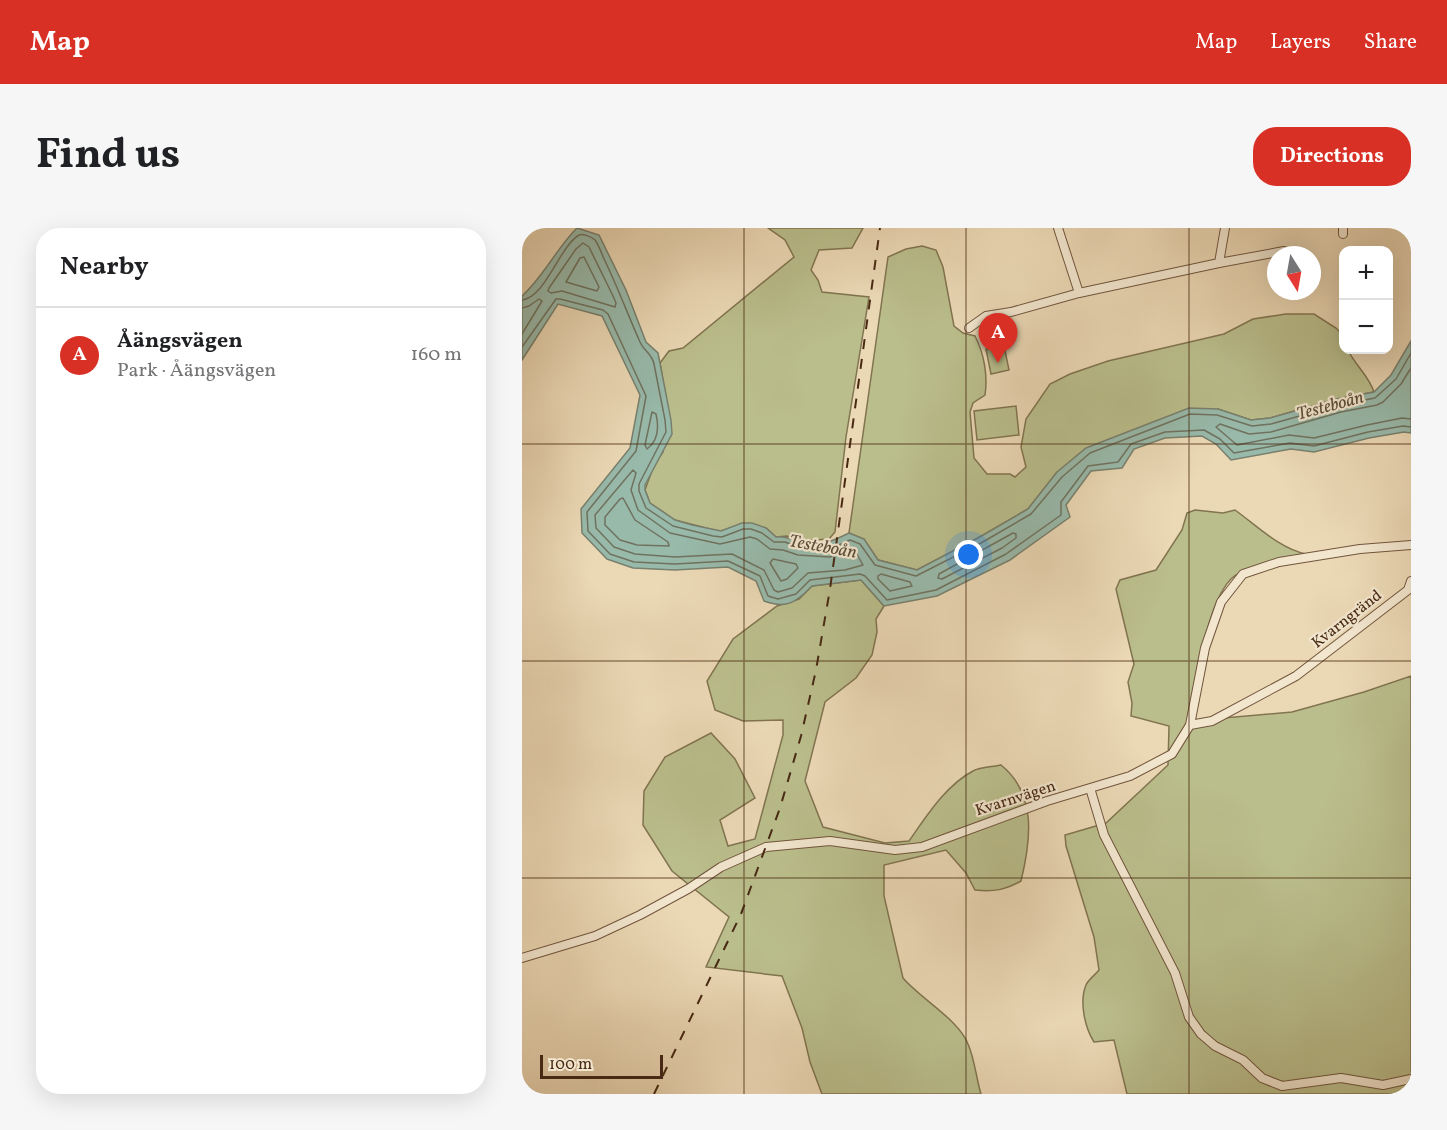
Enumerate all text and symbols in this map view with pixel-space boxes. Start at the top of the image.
text: Map [30,23,90,62]
text: Map [1195,28,1237,57]
text: Layers [1270,28,1331,57]
text: Share [1364,28,1417,57]
text: Find us [36,127,180,186]
button: Directions [1253,127,1411,186]
north arrow [1267,246,1321,300]
map controls [1339,246,1393,354]
button: + [1339,246,1393,300]
text: Nearby [60,249,149,285]
button: − [1339,300,1393,354]
pin: A [978,314,1018,363]
text: Åängsvägen [117,326,243,357]
text: A [72,341,87,369]
text: 160 m [410,341,462,369]
text: Park · Åängsvägen [117,357,276,385]
water label: Testeboån [1294,386,1367,427]
water label: Testeboån [787,529,859,566]
your location [954,540,983,569]
street label: Kvarngränd [1307,585,1387,654]
street label: Kvarnvägen [973,776,1059,822]
scale bar [540,1052,663,1080]
text: 100 m [549,1054,592,1076]

